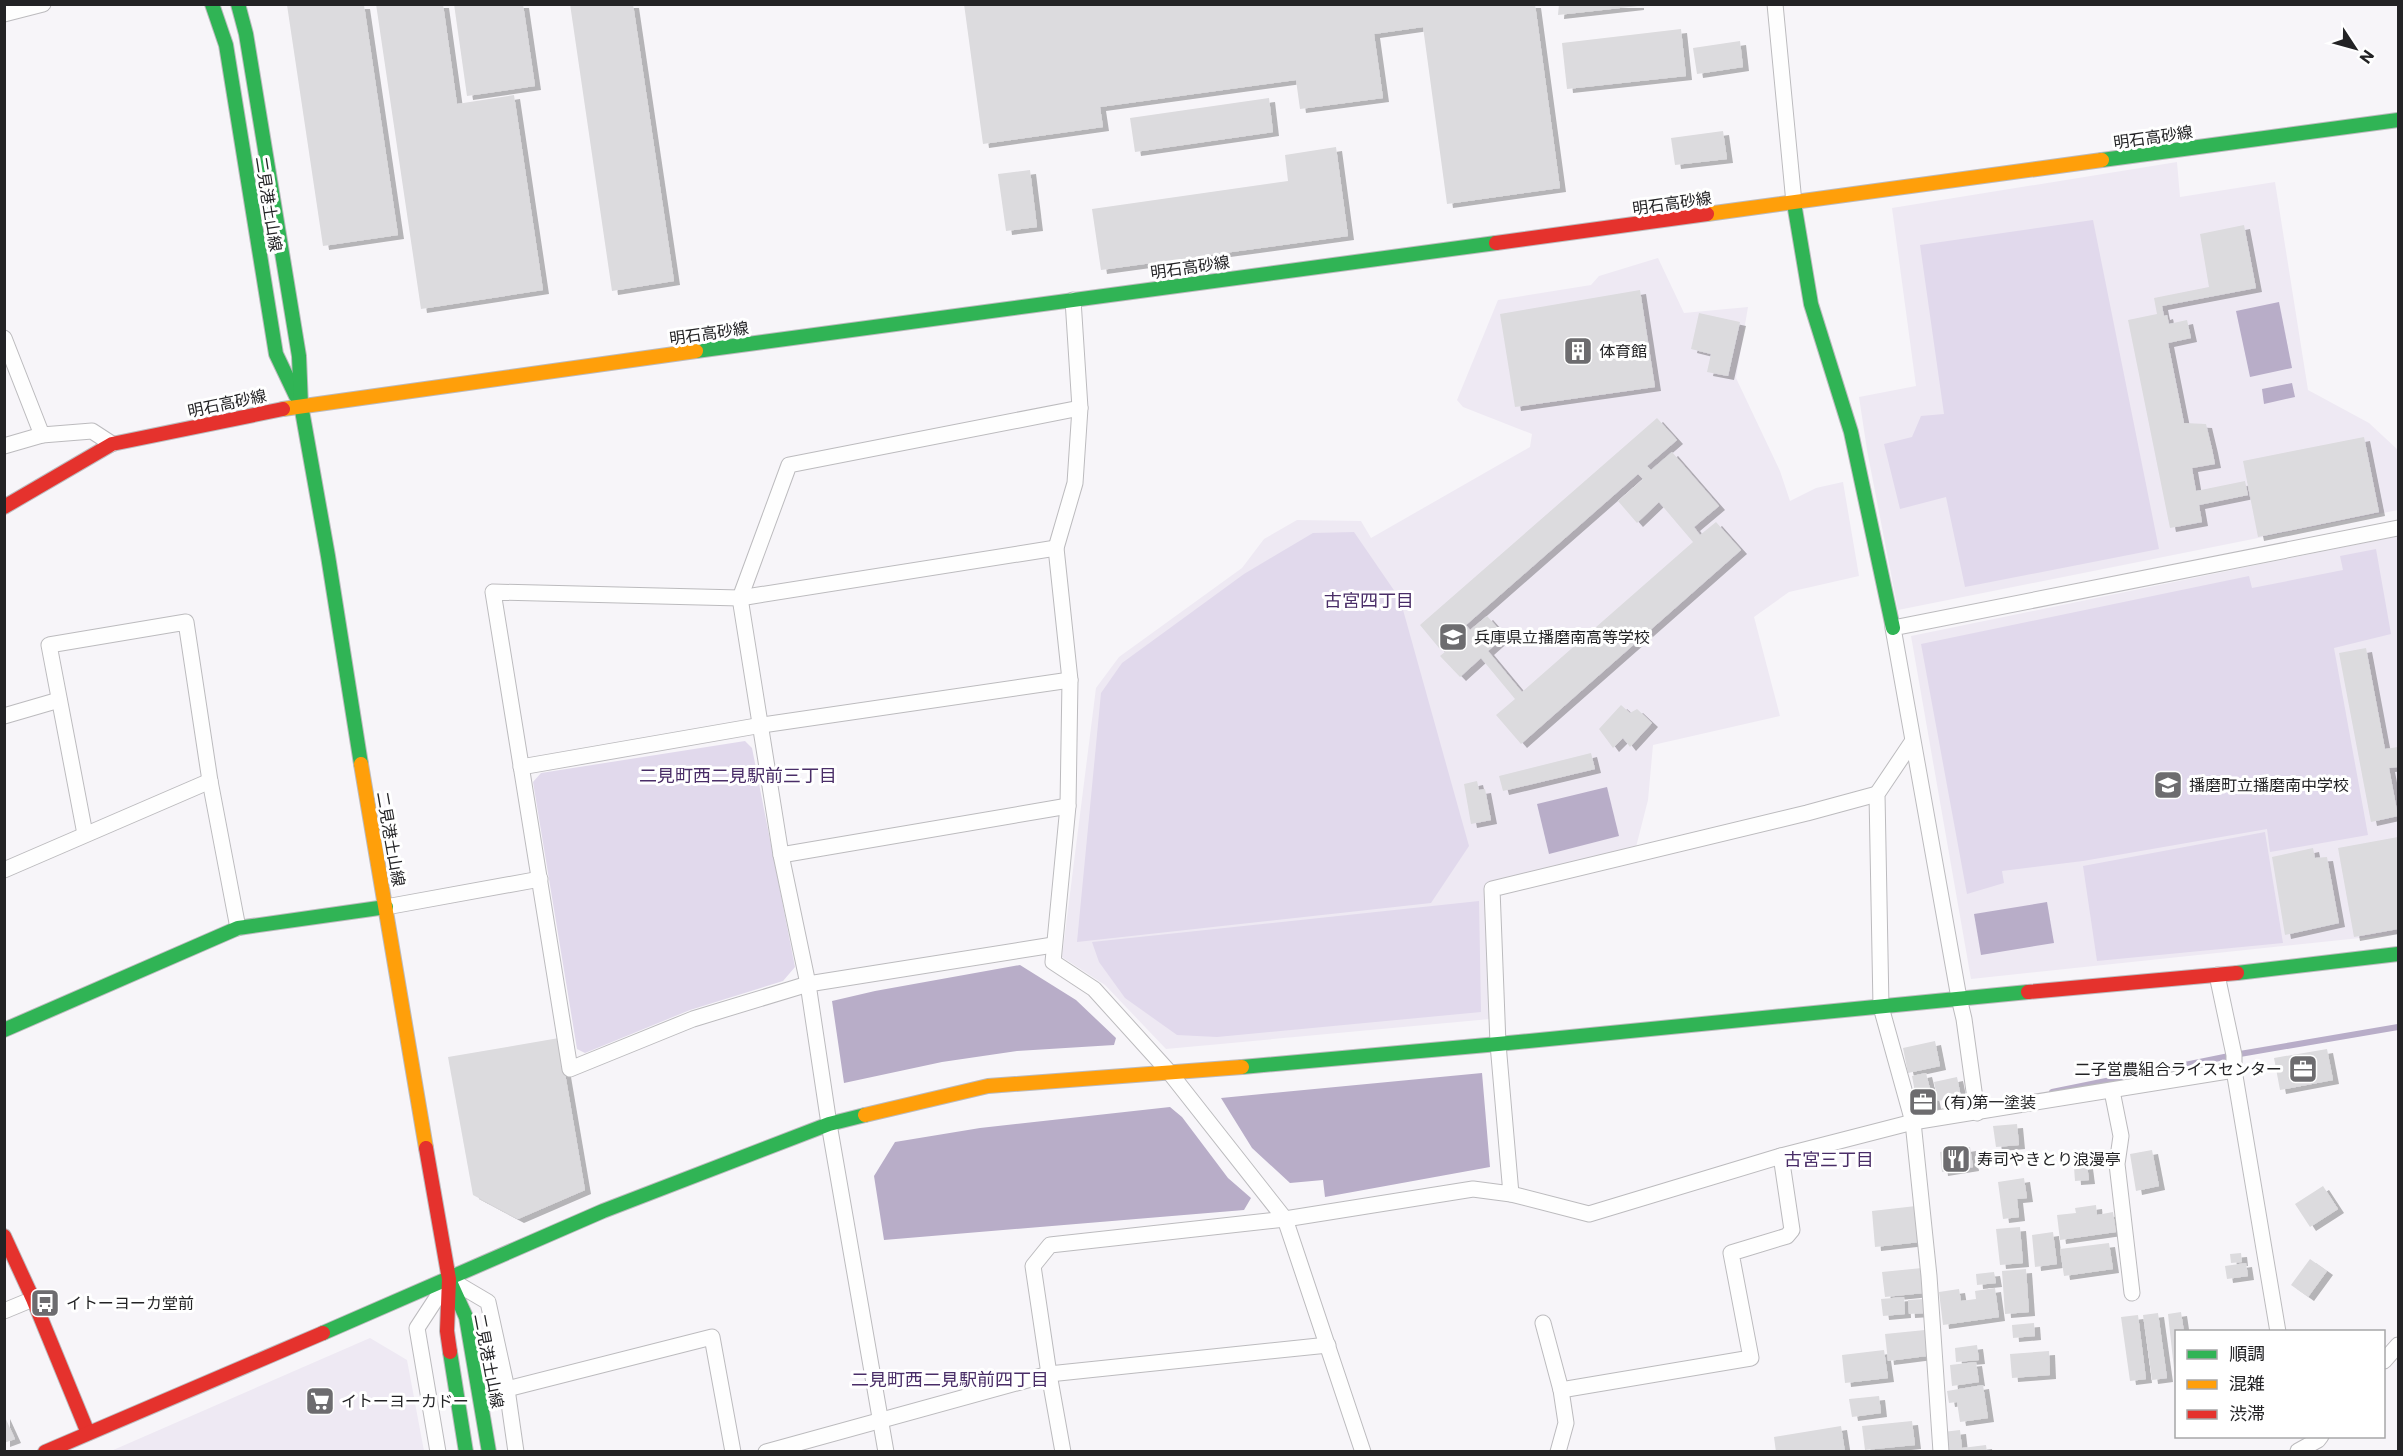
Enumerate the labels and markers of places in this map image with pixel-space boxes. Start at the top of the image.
building icon: 体育館 [1562,335,1594,367]
place label: 体育館 [1599,341,1647,360]
school or university icon: 兵庫県立播磨南高等学校 [1437,621,1469,653]
place label: 兵庫県立播磨南高等学校 [1474,627,1650,646]
school or university icon: 播磨町立播磨南中学校 [2152,769,2184,801]
place label: 播磨町立播磨南中学校 [2189,775,2349,794]
office icon: 二子営農組合ライスセンター [2287,1053,2319,1085]
place label: 二子営農組合ライスセンター [2074,1059,2282,1078]
office icon: (有)第一塗装 [1907,1086,1939,1118]
place label: (有)第一塗装 [1944,1092,2036,1111]
restaurant icon: 寿司やきとり浪漫亭 [1940,1143,1972,1175]
place label: 寿司やきとり浪漫亭 [1977,1149,2121,1168]
bus stop icon: イトーヨーカ堂前 [29,1287,61,1319]
place label: イトーヨーカ堂前 [66,1293,194,1312]
supermarket icon: イトーヨーカドー [304,1385,336,1417]
place label: イトーヨーカドー [341,1391,469,1410]

